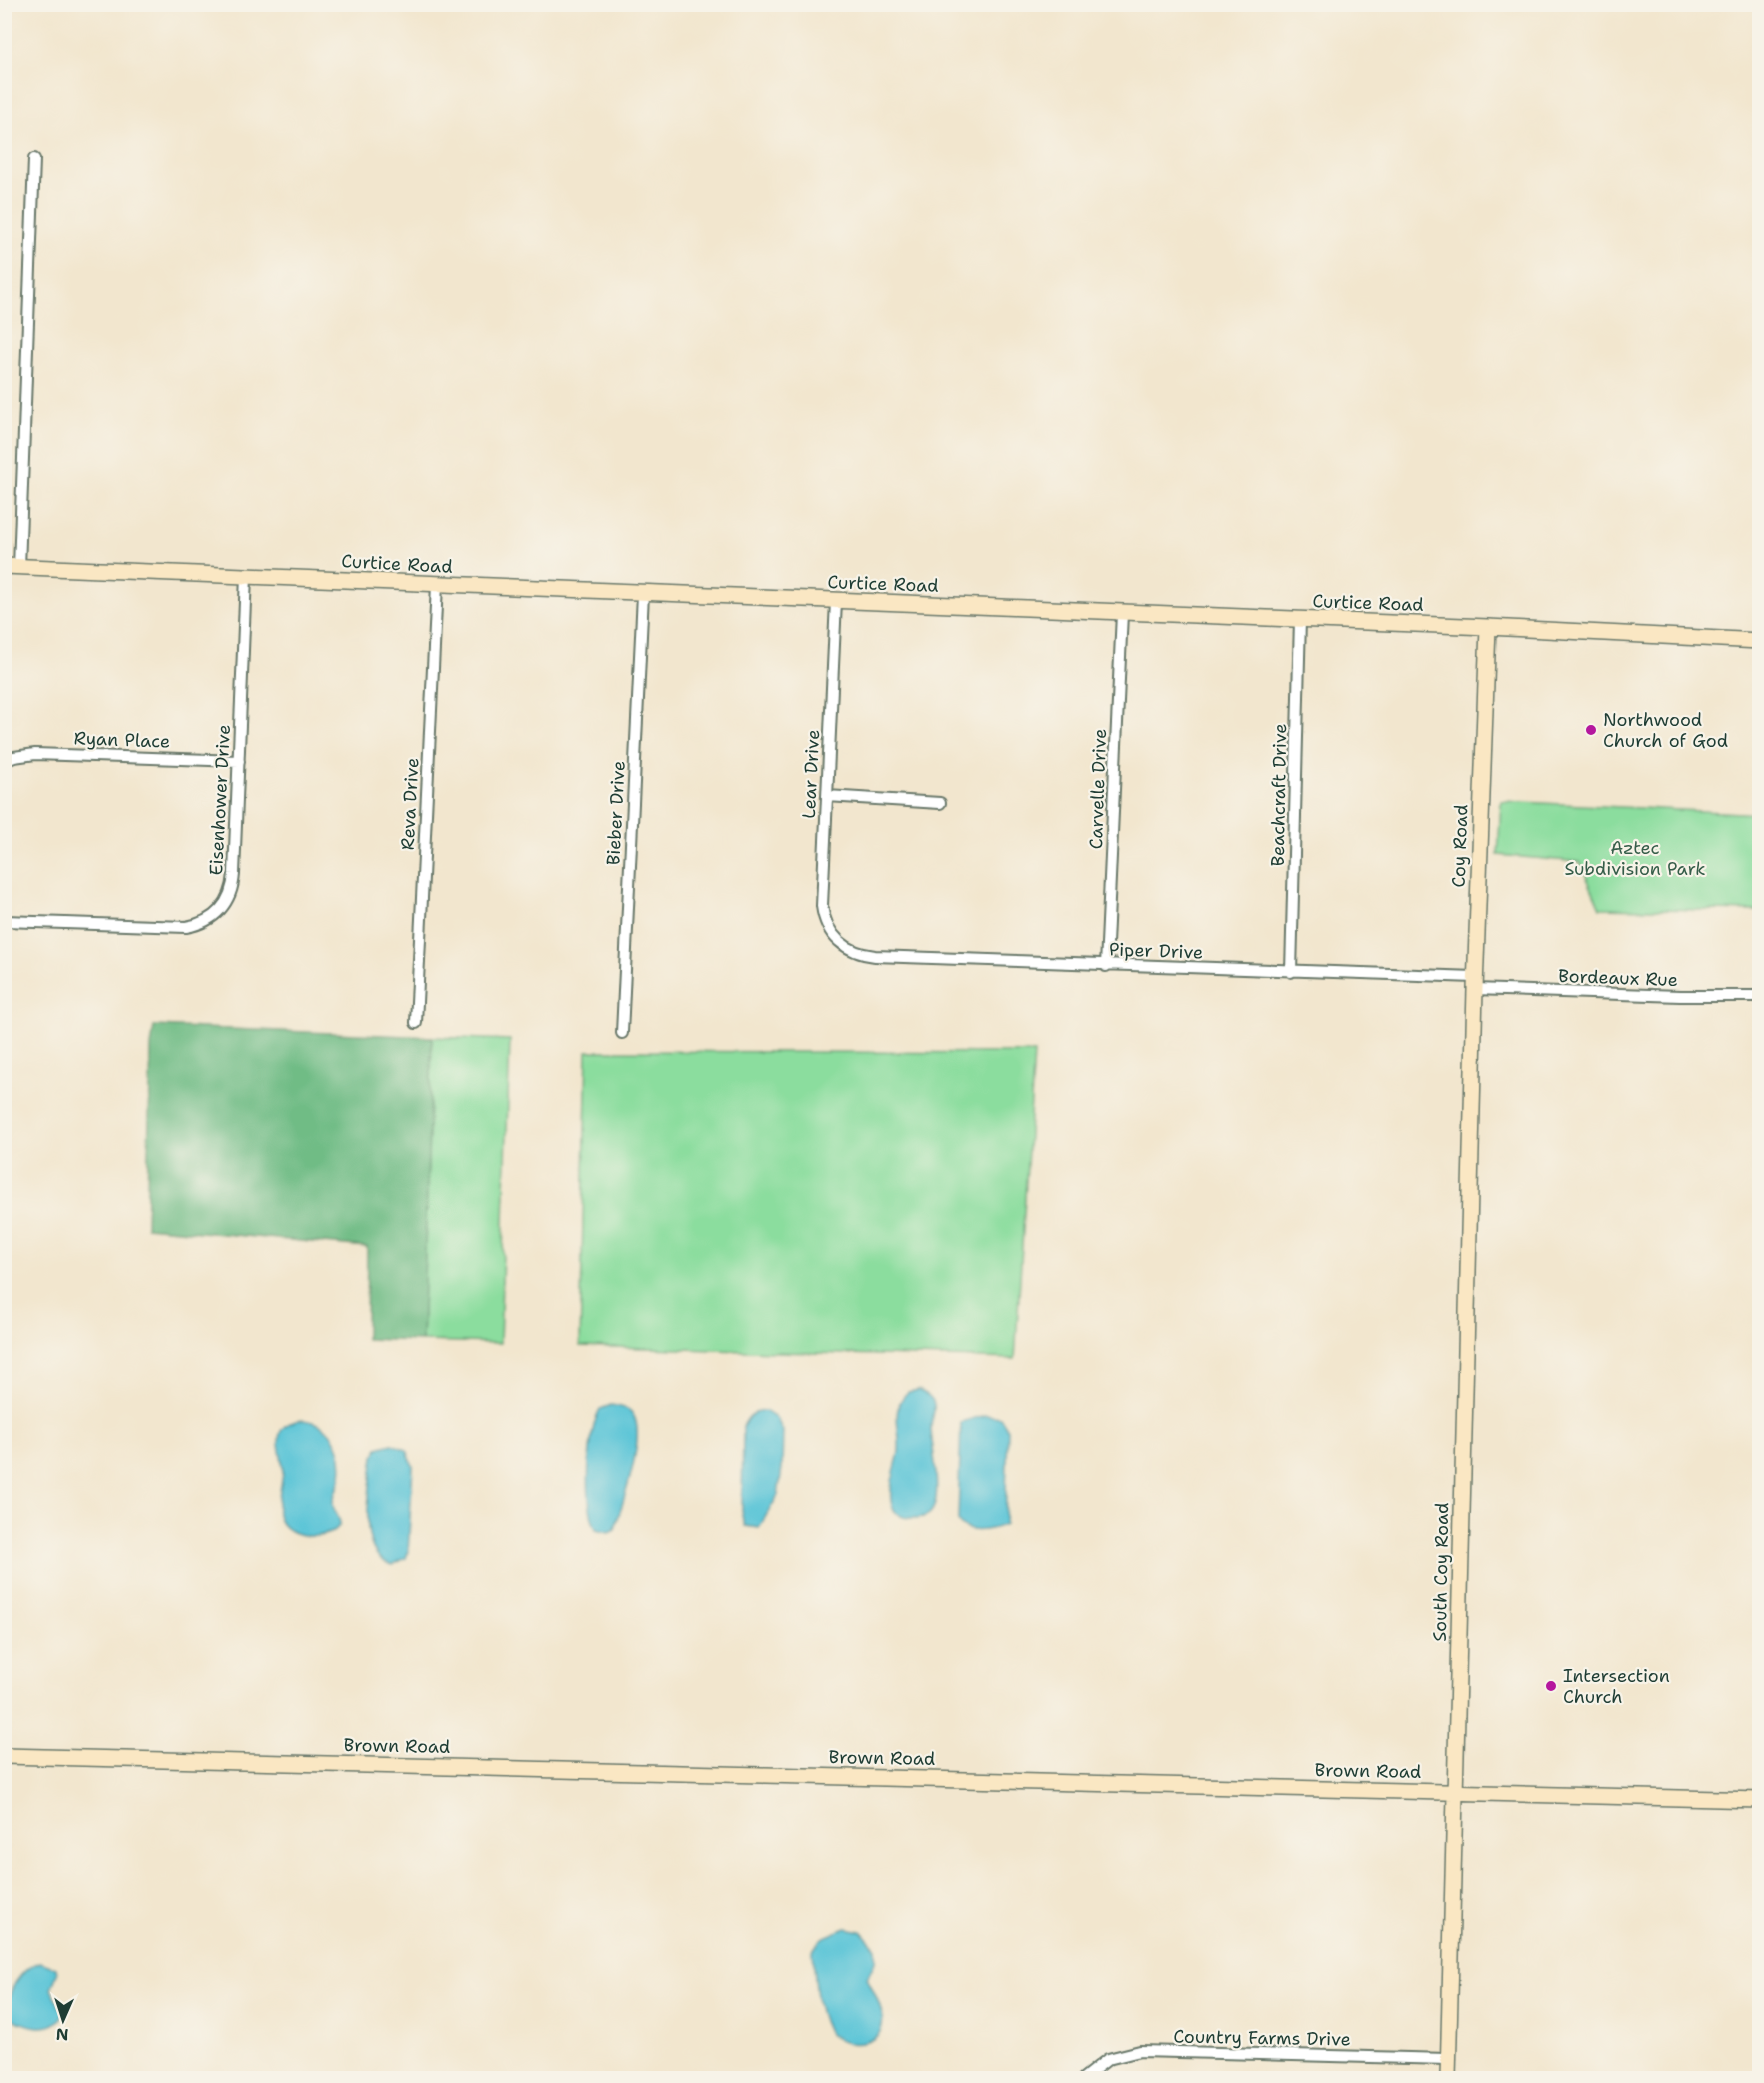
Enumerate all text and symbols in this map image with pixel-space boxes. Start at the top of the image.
street label: Curtice Road [341,549,453,579]
street label: Curtice Road [827,570,939,598]
street label: Curtice Road [1312,589,1424,617]
place label: Northwood Church of God [1603,708,1728,753]
street label: Beachcraft Drive [1266,723,1292,867]
marker: Northwood Church of God [1584,723,1598,737]
street label: Eisenhower Drive [204,724,236,876]
street label: Ryan Place [73,726,171,754]
street label: Carvelle Drive [1084,728,1112,850]
street label: Lear Drive [797,729,825,819]
street label: Reva Drive [396,757,424,851]
street label: Bieber Drive [601,760,631,866]
street label: Coy Road [1447,804,1473,888]
park label: Aztec Subdivision Park [1564,836,1706,881]
street label: Piper Drive [1109,937,1203,965]
street label: Bordeaux Rue [1558,964,1678,992]
street label: South Coy Road [1428,1502,1454,1642]
place label: Intersection Church [1563,1664,1670,1709]
marker: Intersection Church [1544,1679,1558,1693]
street label: Brown Road [343,1733,451,1759]
street label: Brown Road [828,1745,936,1771]
street label: Brown Road [1314,1758,1422,1784]
north arrow [33,1990,93,2050]
text: N [55,2024,69,2045]
street label: Country Farms Drive [1173,2024,1351,2052]

